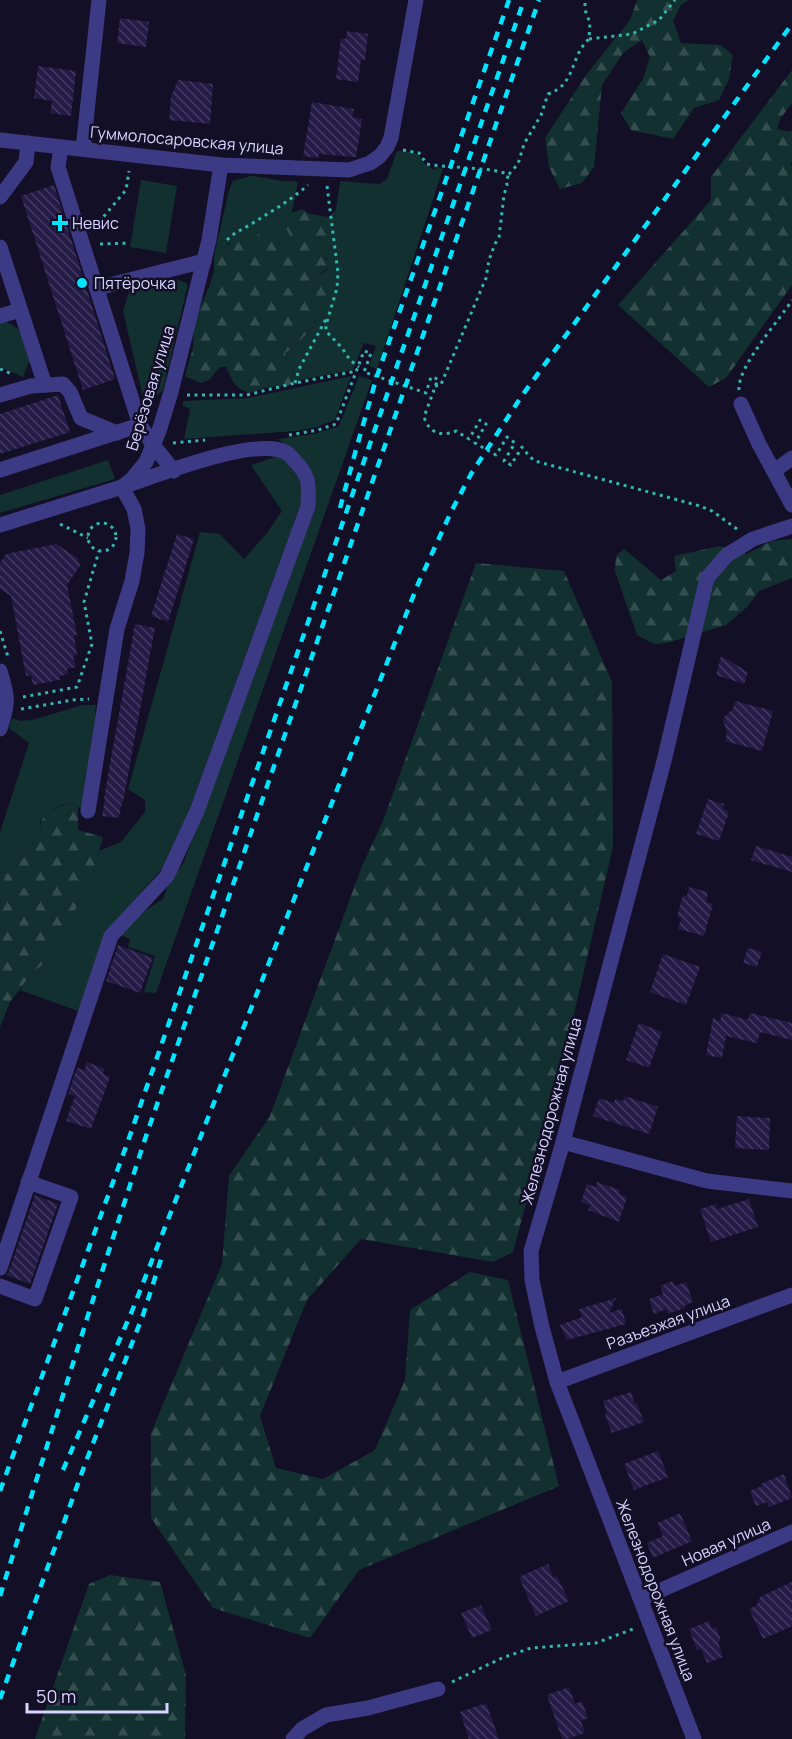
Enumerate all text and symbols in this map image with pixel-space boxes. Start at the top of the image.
street label: Гуммолосаровская улица [89,121,285,159]
place label: Невис [72,212,119,234]
marker: Невис [53,216,67,230]
place label: Пятёрочка [94,272,176,294]
marker: Пятёрочка [75,276,89,290]
street label: Берёзовая улица [121,323,179,453]
street label: Железнодорожная улица [515,1015,587,1207]
street label: Разъезжая улица [603,1289,733,1355]
street label: Железнодорожная улица [611,1496,701,1684]
street label: Новая улица [678,1513,774,1571]
scale bar [27,1676,166,1714]
text: 50 m [36,1684,76,1708]

